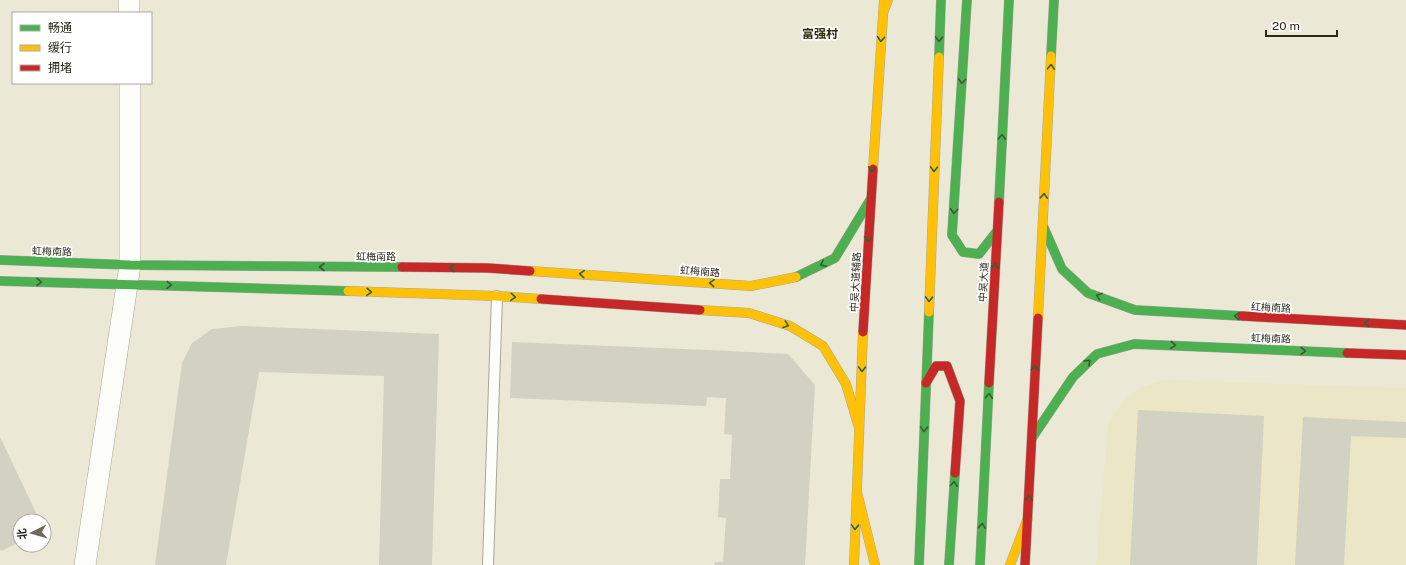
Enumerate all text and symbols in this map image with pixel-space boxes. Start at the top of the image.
legend [12,12,152,84]
scale bar [1266,12,1337,38]
text: 20 m [1272,19,1300,33]
text: 畅通 [48,21,72,35]
district label: 富强村 [802,27,838,41]
one-way arrow [877,36,886,42]
one-way arrow [935,36,944,42]
text: 缓行 [48,41,72,55]
text: 拥堵 [48,61,72,75]
one-way arrow [1046,64,1055,70]
one-way arrow [957,78,966,84]
one-way arrow [997,134,1006,140]
one-way arrow [868,166,877,172]
one-way arrow [930,166,938,172]
one-way arrow [1040,193,1048,199]
one-way arrow [949,208,958,214]
one-way arrow [864,236,872,242]
street label: 虹梅南路 [32,244,72,258]
street label: 虹梅南路 [356,250,396,262]
street label: 中吴大道辅路 [847,252,863,312]
one-way arrow [820,259,828,267]
street label: 中吴大道 [976,262,990,302]
one-way arrow [319,263,325,271]
one-way arrow [991,263,1000,269]
one-way arrow [449,264,455,272]
street label: 虹梅南路 [680,264,720,278]
one-way arrow [579,270,585,279]
one-way arrow [36,278,42,286]
one-way arrow [709,279,715,287]
one-way arrow [166,281,172,289]
one-way arrow [366,288,372,296]
one-way arrow [510,293,516,302]
one-way arrow [1095,293,1102,301]
one-way arrow [925,296,933,302]
street label: 红梅南路 [1251,300,1291,314]
one-way arrow [1234,311,1240,320]
one-way arrow [1364,319,1370,328]
one-way arrow [783,320,790,329]
street label: 虹梅南路 [1251,331,1291,345]
one-way arrow [1170,341,1176,350]
one-way arrow [1300,347,1306,355]
one-way arrow [1083,359,1091,367]
one-way arrow [1031,365,1040,371]
one-way arrow [857,366,866,372]
one-way arrow [984,393,993,399]
one-way arrow [920,426,928,432]
one-way arrow [950,481,959,487]
one-way arrow [1024,495,1033,501]
north arrow [12,513,52,553]
one-way arrow [978,523,987,529]
one-way arrow [851,524,859,530]
text: 北 [16,528,29,540]

